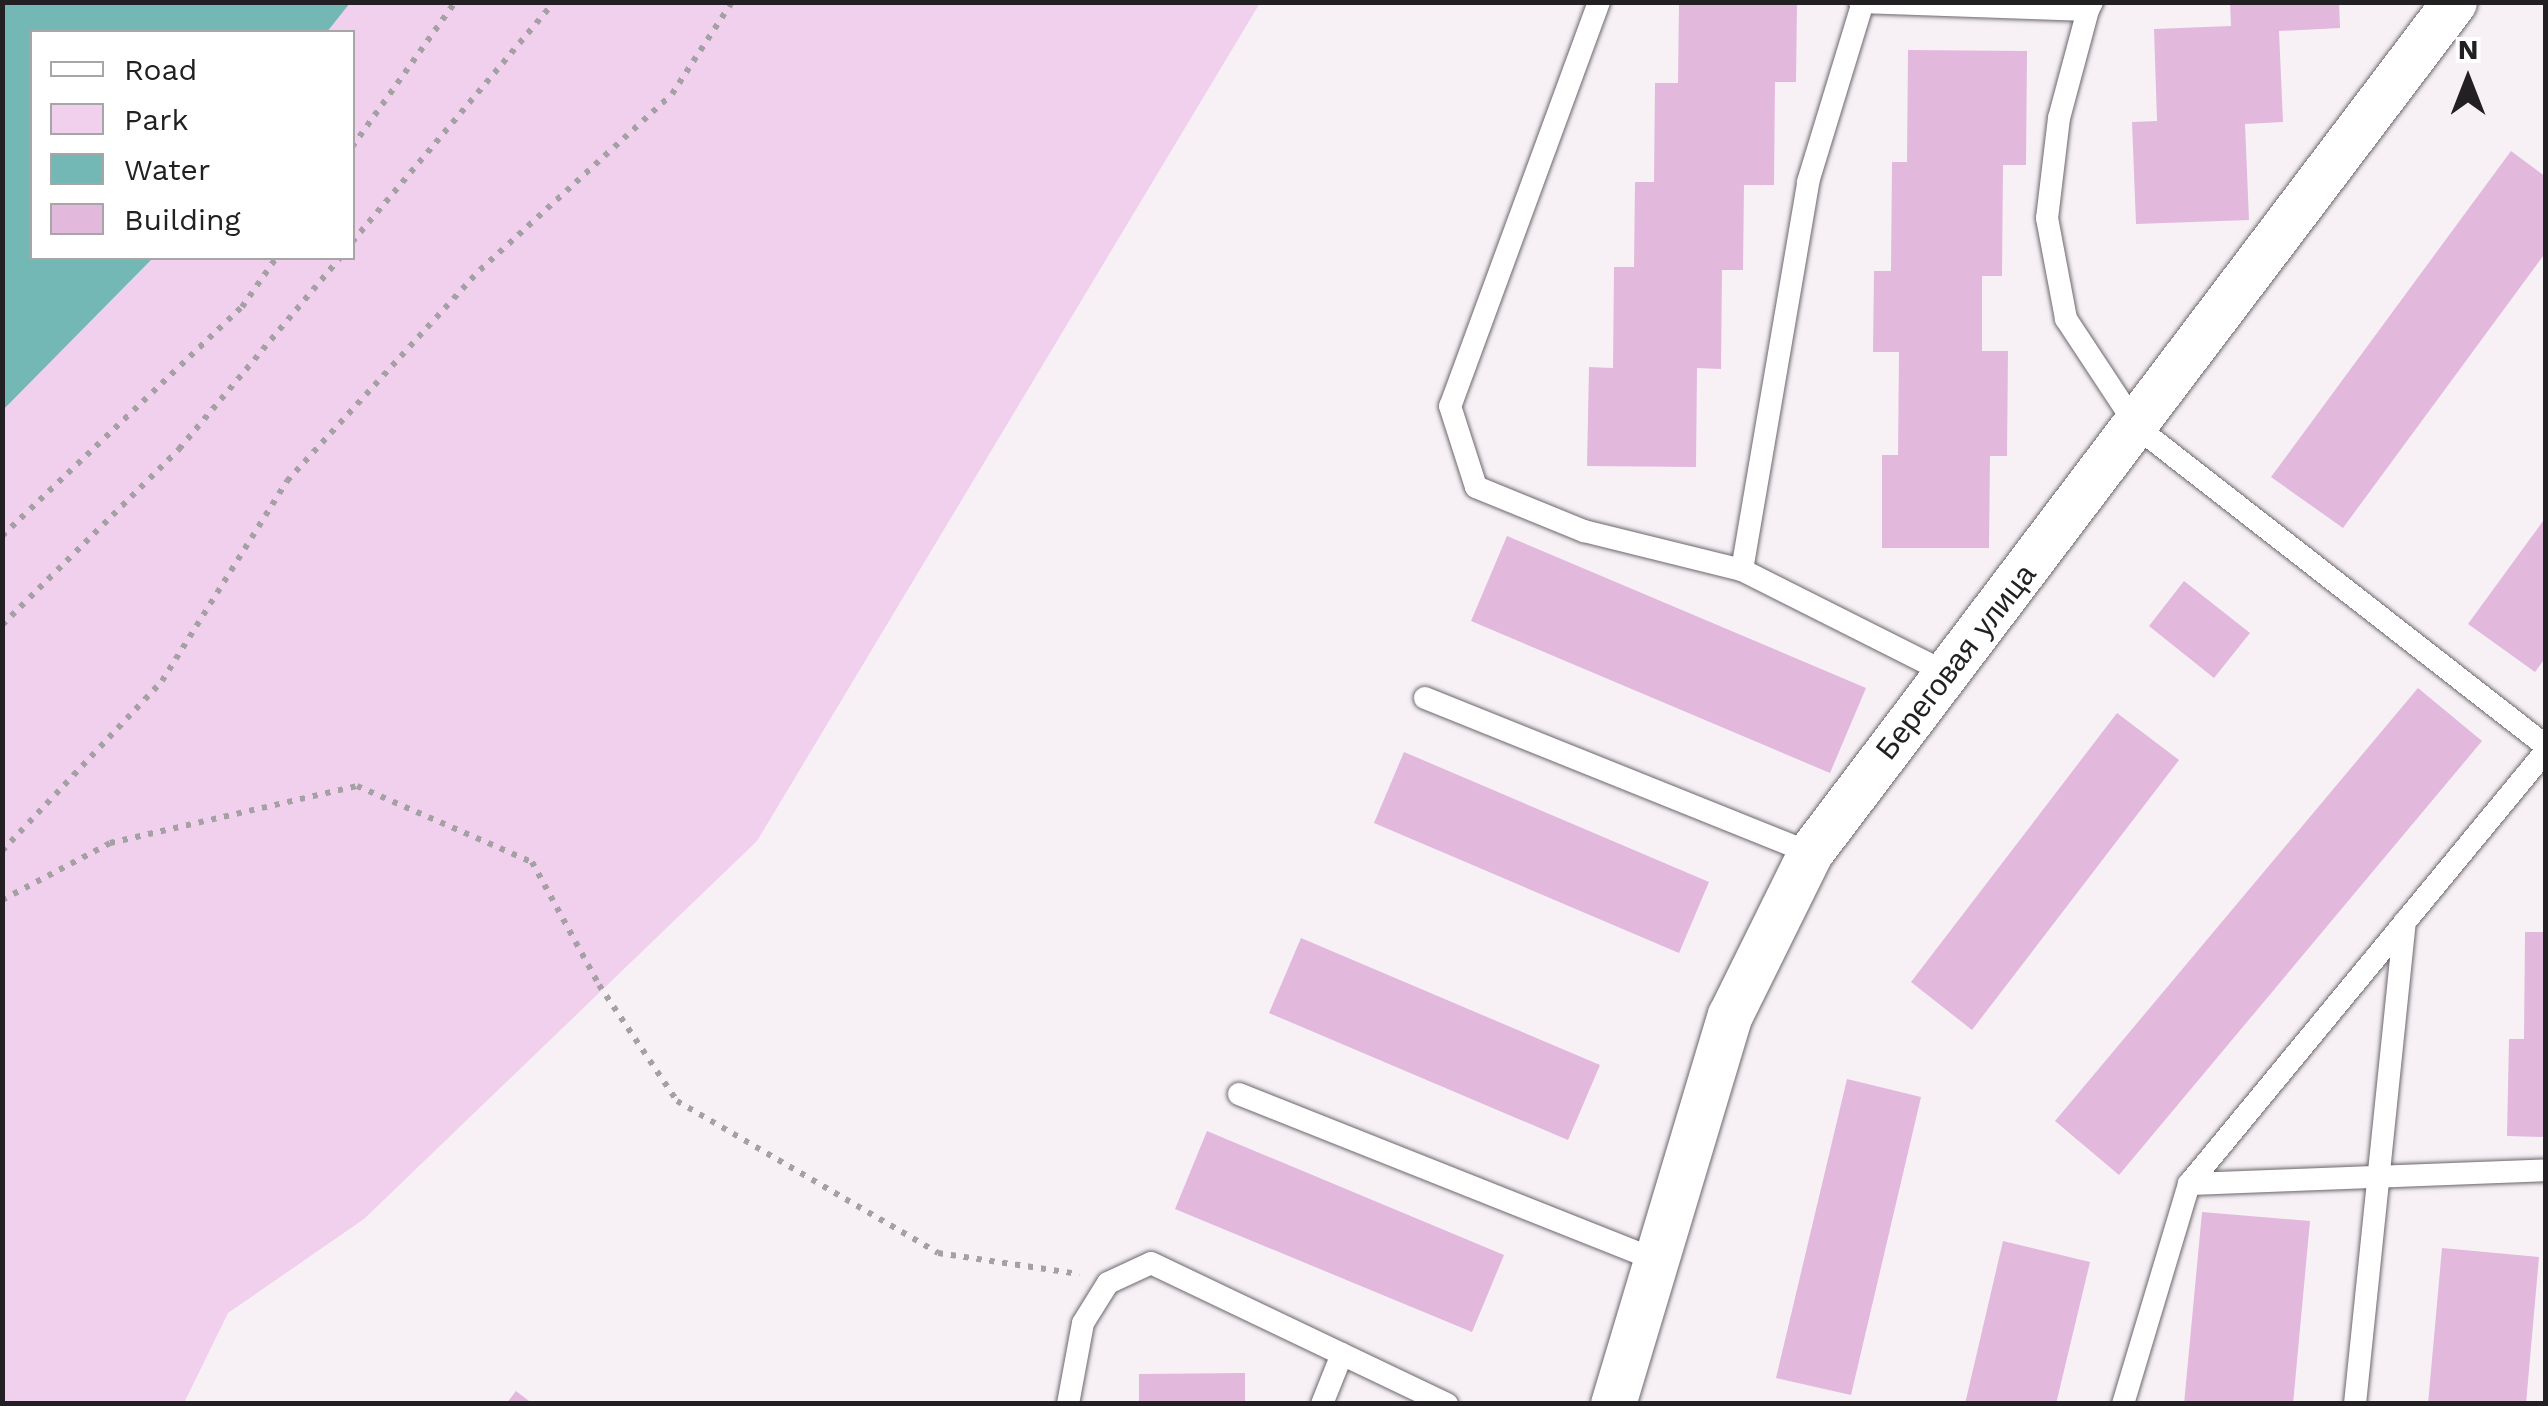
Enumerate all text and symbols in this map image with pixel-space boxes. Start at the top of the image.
legend [30,30,355,260]
north arrow [2418,30,2518,130]
text: N [2458,33,2478,66]
text: Road [124,52,197,87]
text: Park [124,102,189,137]
text: Water [124,152,210,187]
text: Building [124,202,241,237]
street label: Береговая улица [1869,557,2043,767]

